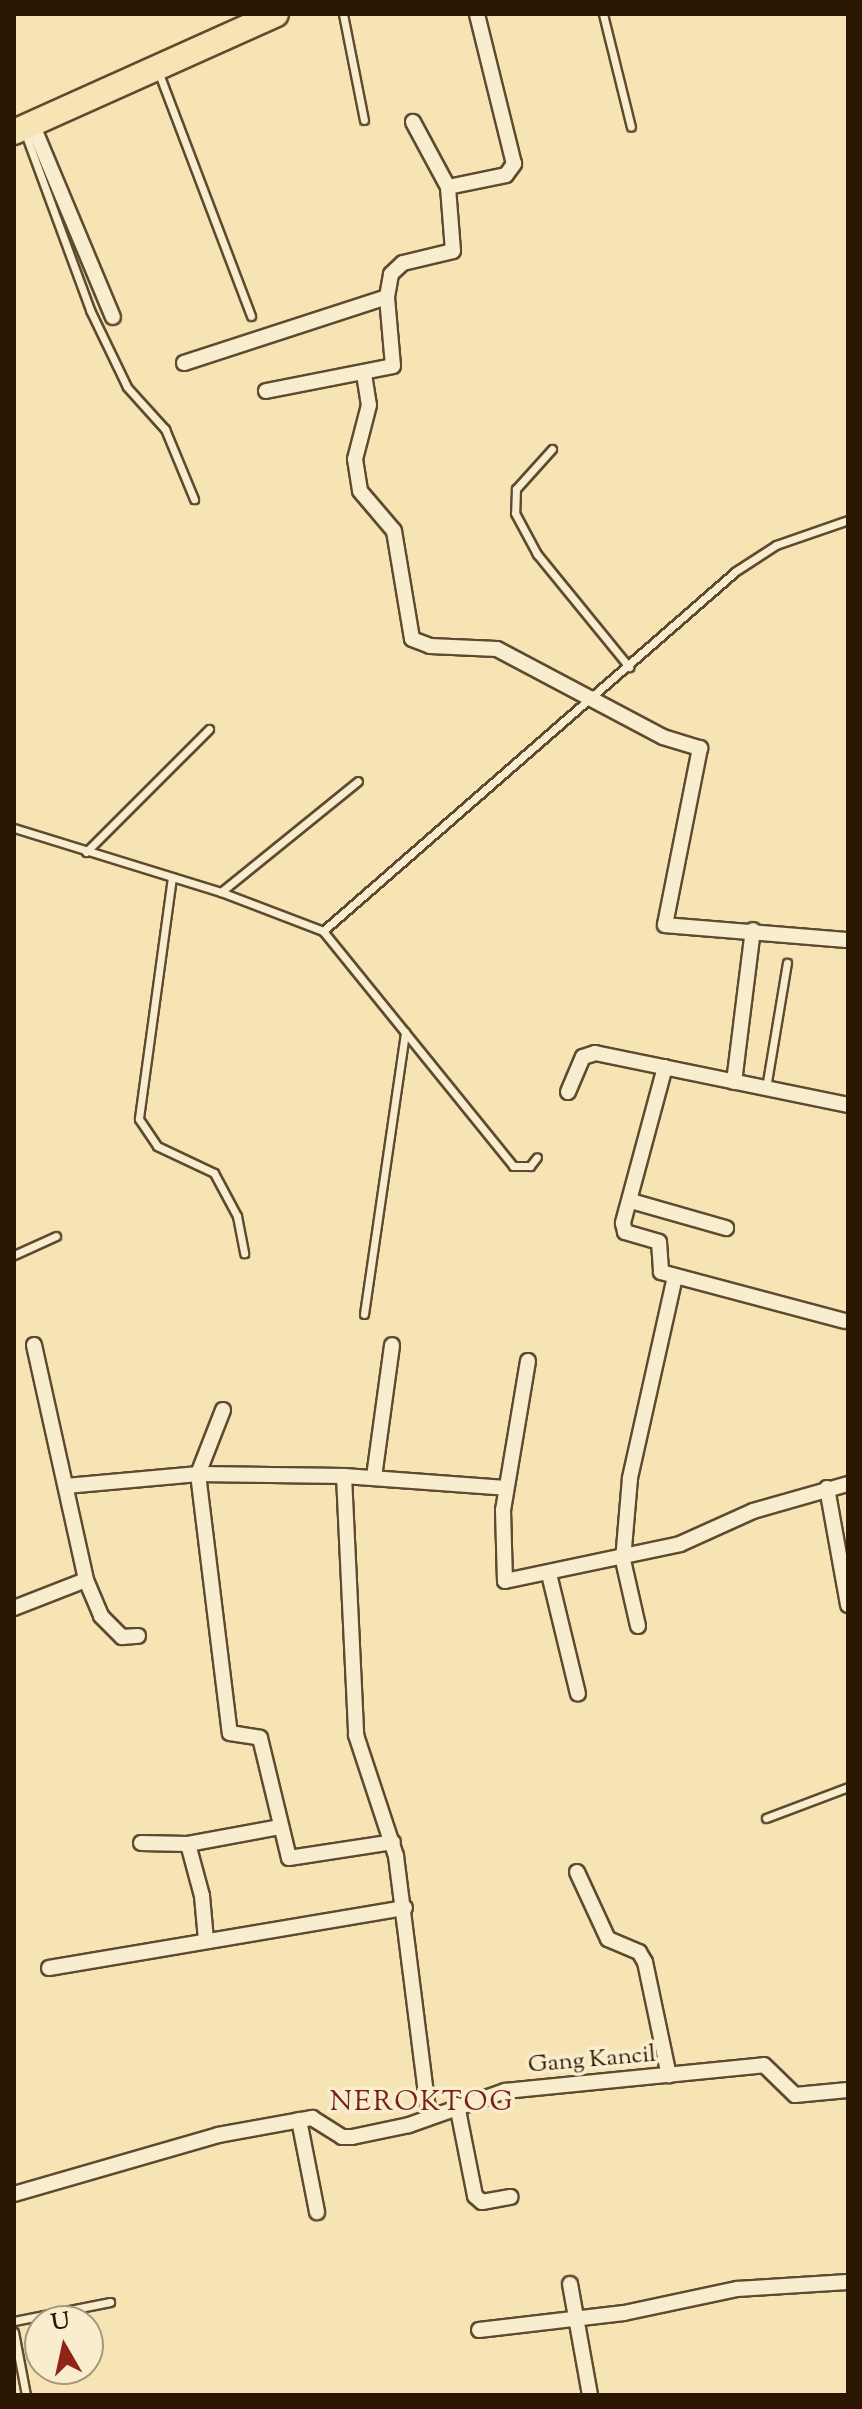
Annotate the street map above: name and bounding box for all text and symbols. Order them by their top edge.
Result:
street label: Gang Kancil [527,2041,657,2081]
district label: NEROKTOG [330,2086,514,2120]
north arrow [24,2305,104,2385]
text: U [49,2306,72,2340]

